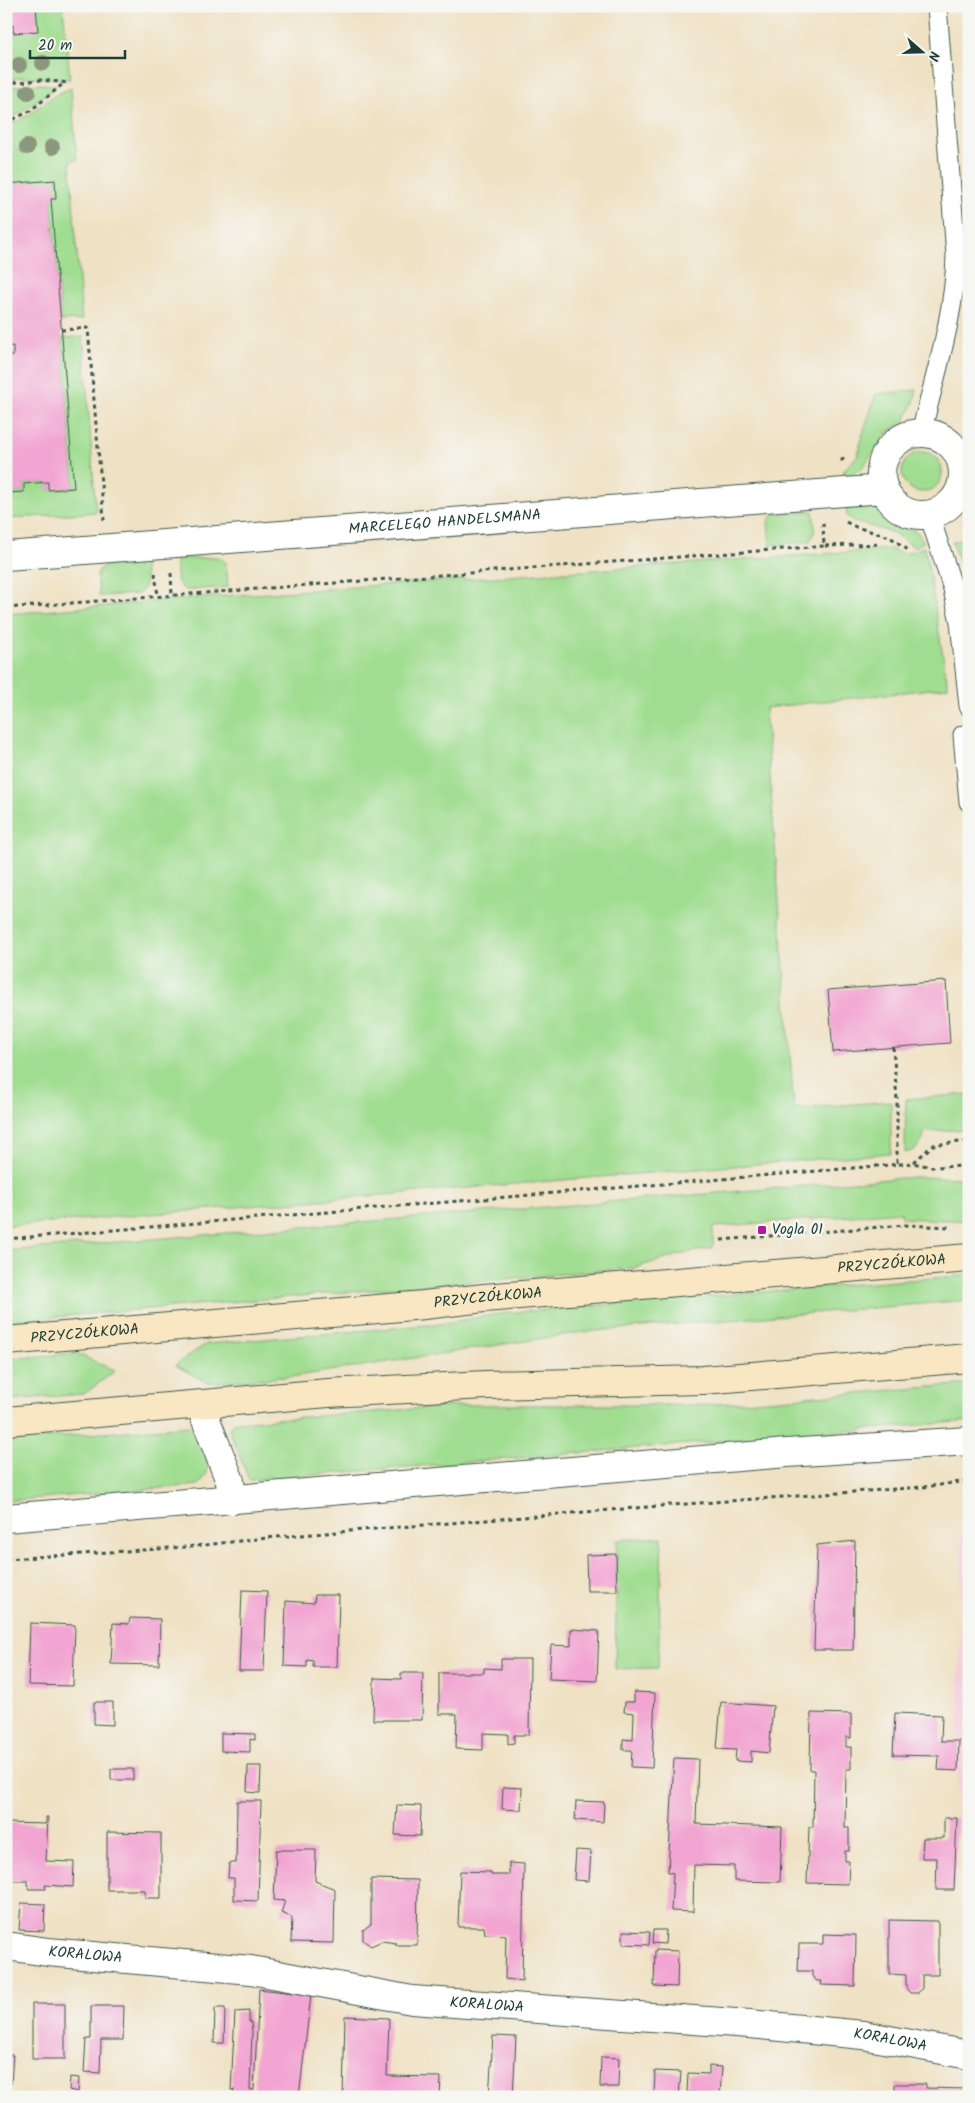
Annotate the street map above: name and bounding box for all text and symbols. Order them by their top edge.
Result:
scale bar [30,28,125,60]
north arrow [898,28,948,78]
text: 20 m [38,34,72,58]
text: N [921,48,945,64]
street label: MARCELEGO HANDELSMANA [348,503,542,542]
place label: Vogla 01 [772,1218,823,1242]
marker: Vogla 01 [756,1224,768,1236]
street label: PRZYCZÓŁKOWA [836,1248,947,1281]
street label: PRZYCZÓŁKOWA [432,1281,543,1316]
street label: PRZYCZÓŁKOWA [29,1318,140,1351]
street label: KORALOWA [47,1940,123,1971]
street label: KORALOWA [449,1991,525,2020]
street label: KORALOWA [852,2022,929,2059]

